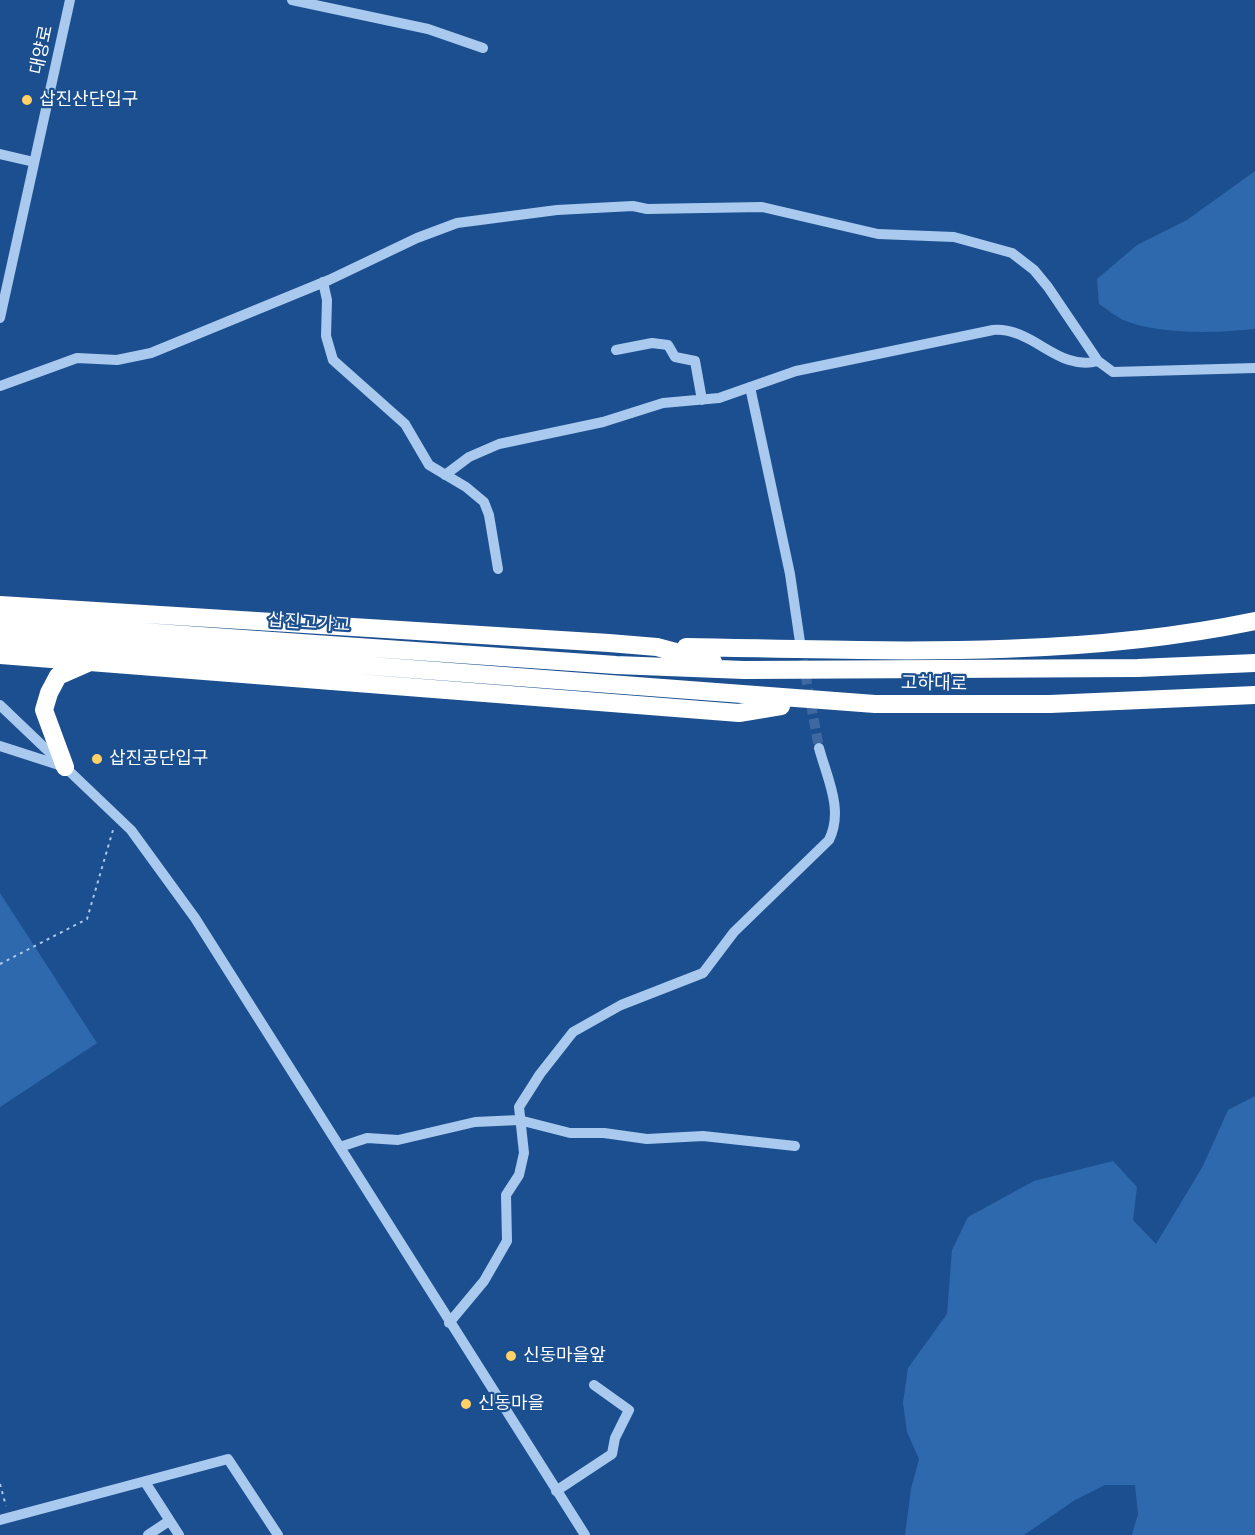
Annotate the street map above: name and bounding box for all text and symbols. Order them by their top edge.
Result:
street label: 대양로 [26,23,58,77]
place label: 삽진산단입구 [39,89,138,111]
marker: 삽진산단입구 [20,93,34,107]
street label: 삽진고가교 [267,609,351,637]
street label: 고하대로 [901,673,967,695]
place label: 삽진공단입구 [109,748,208,770]
marker: 삽진공단입구 [90,752,104,766]
place label: 신동마을앞 [523,1345,606,1367]
marker: 신동마을앞 [504,1349,518,1363]
place label: 신동마을 [478,1393,544,1415]
marker: 신동마을 [459,1397,473,1411]

